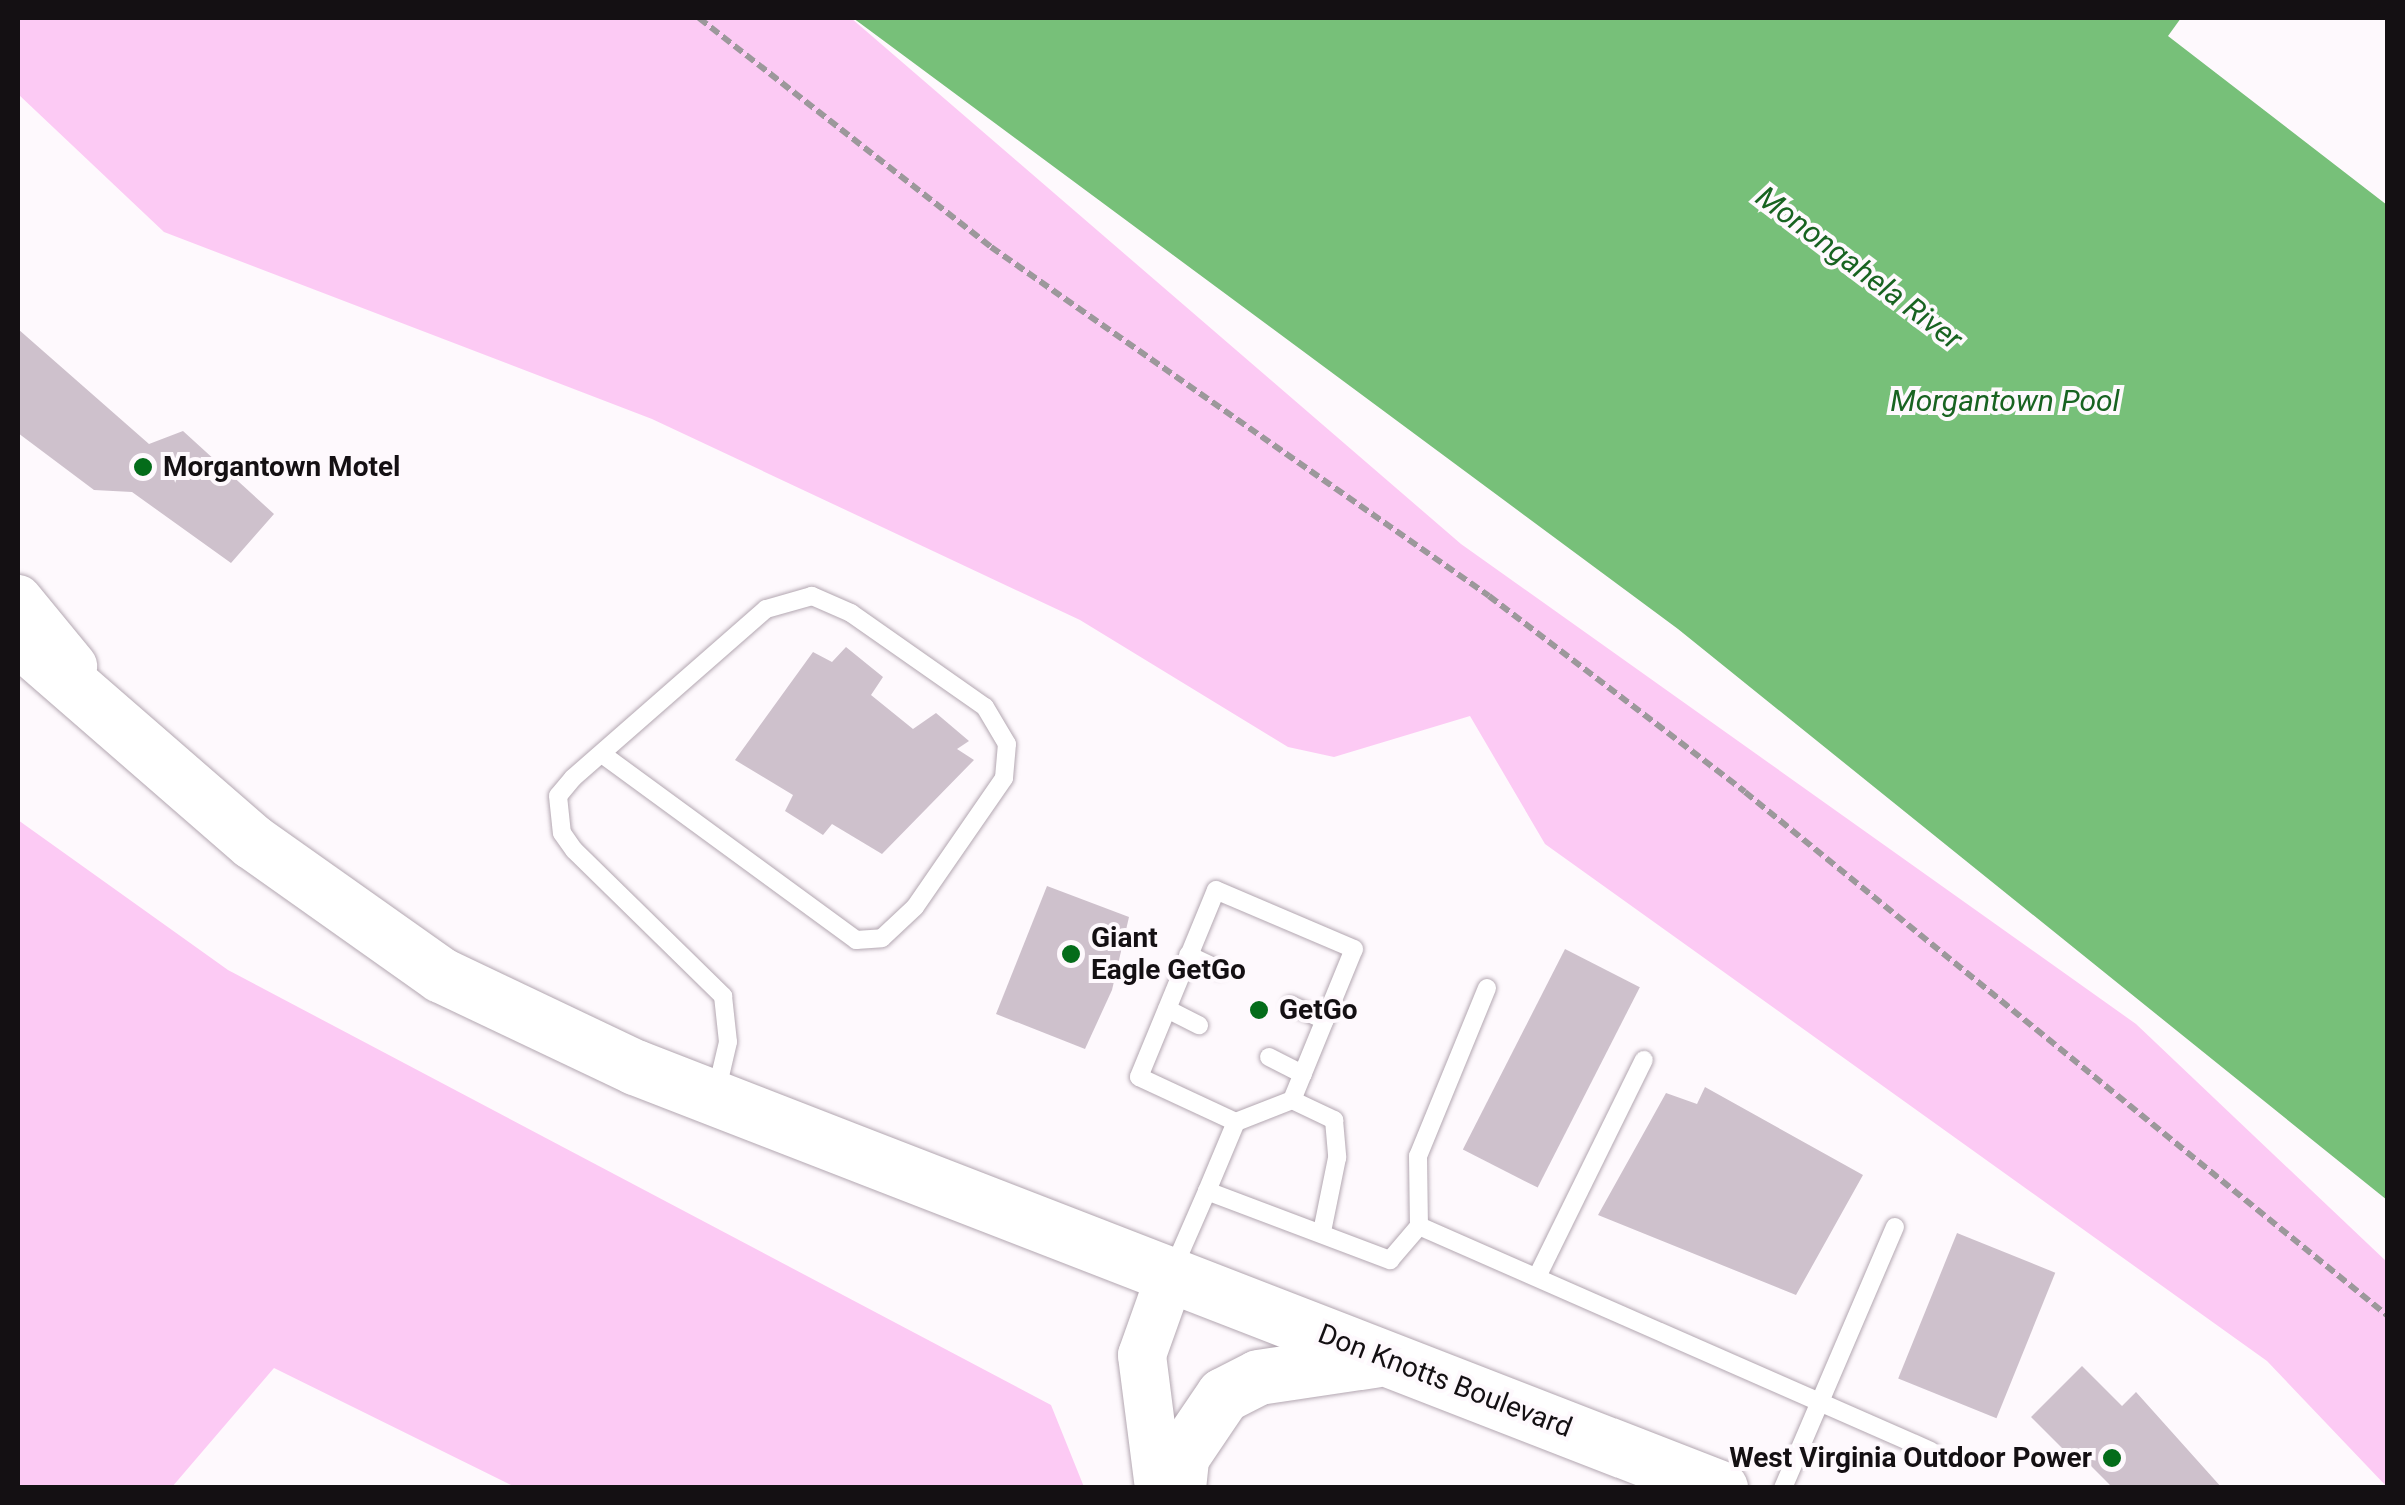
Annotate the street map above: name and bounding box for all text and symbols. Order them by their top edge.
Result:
water label: Monongahela River [1749,179,1969,357]
water label: Morgantown Pool [1890,383,2120,419]
place label: Morgantown Motel [163,450,400,484]
marker: Morgantown Motel [132,456,154,478]
place label: Giant Eagle GetGo [1091,921,1246,987]
marker: Giant Eagle GetGo [1060,943,1082,965]
place label: GetGo [1279,993,1358,1027]
marker: GetGo [1248,999,1270,1021]
street label: Don Knotts Boulevard [1313,1317,1577,1445]
place label: West Virginia Outdoor Power [1729,1441,2092,1475]
marker: West Virginia Outdoor Power [2101,1447,2123,1469]

